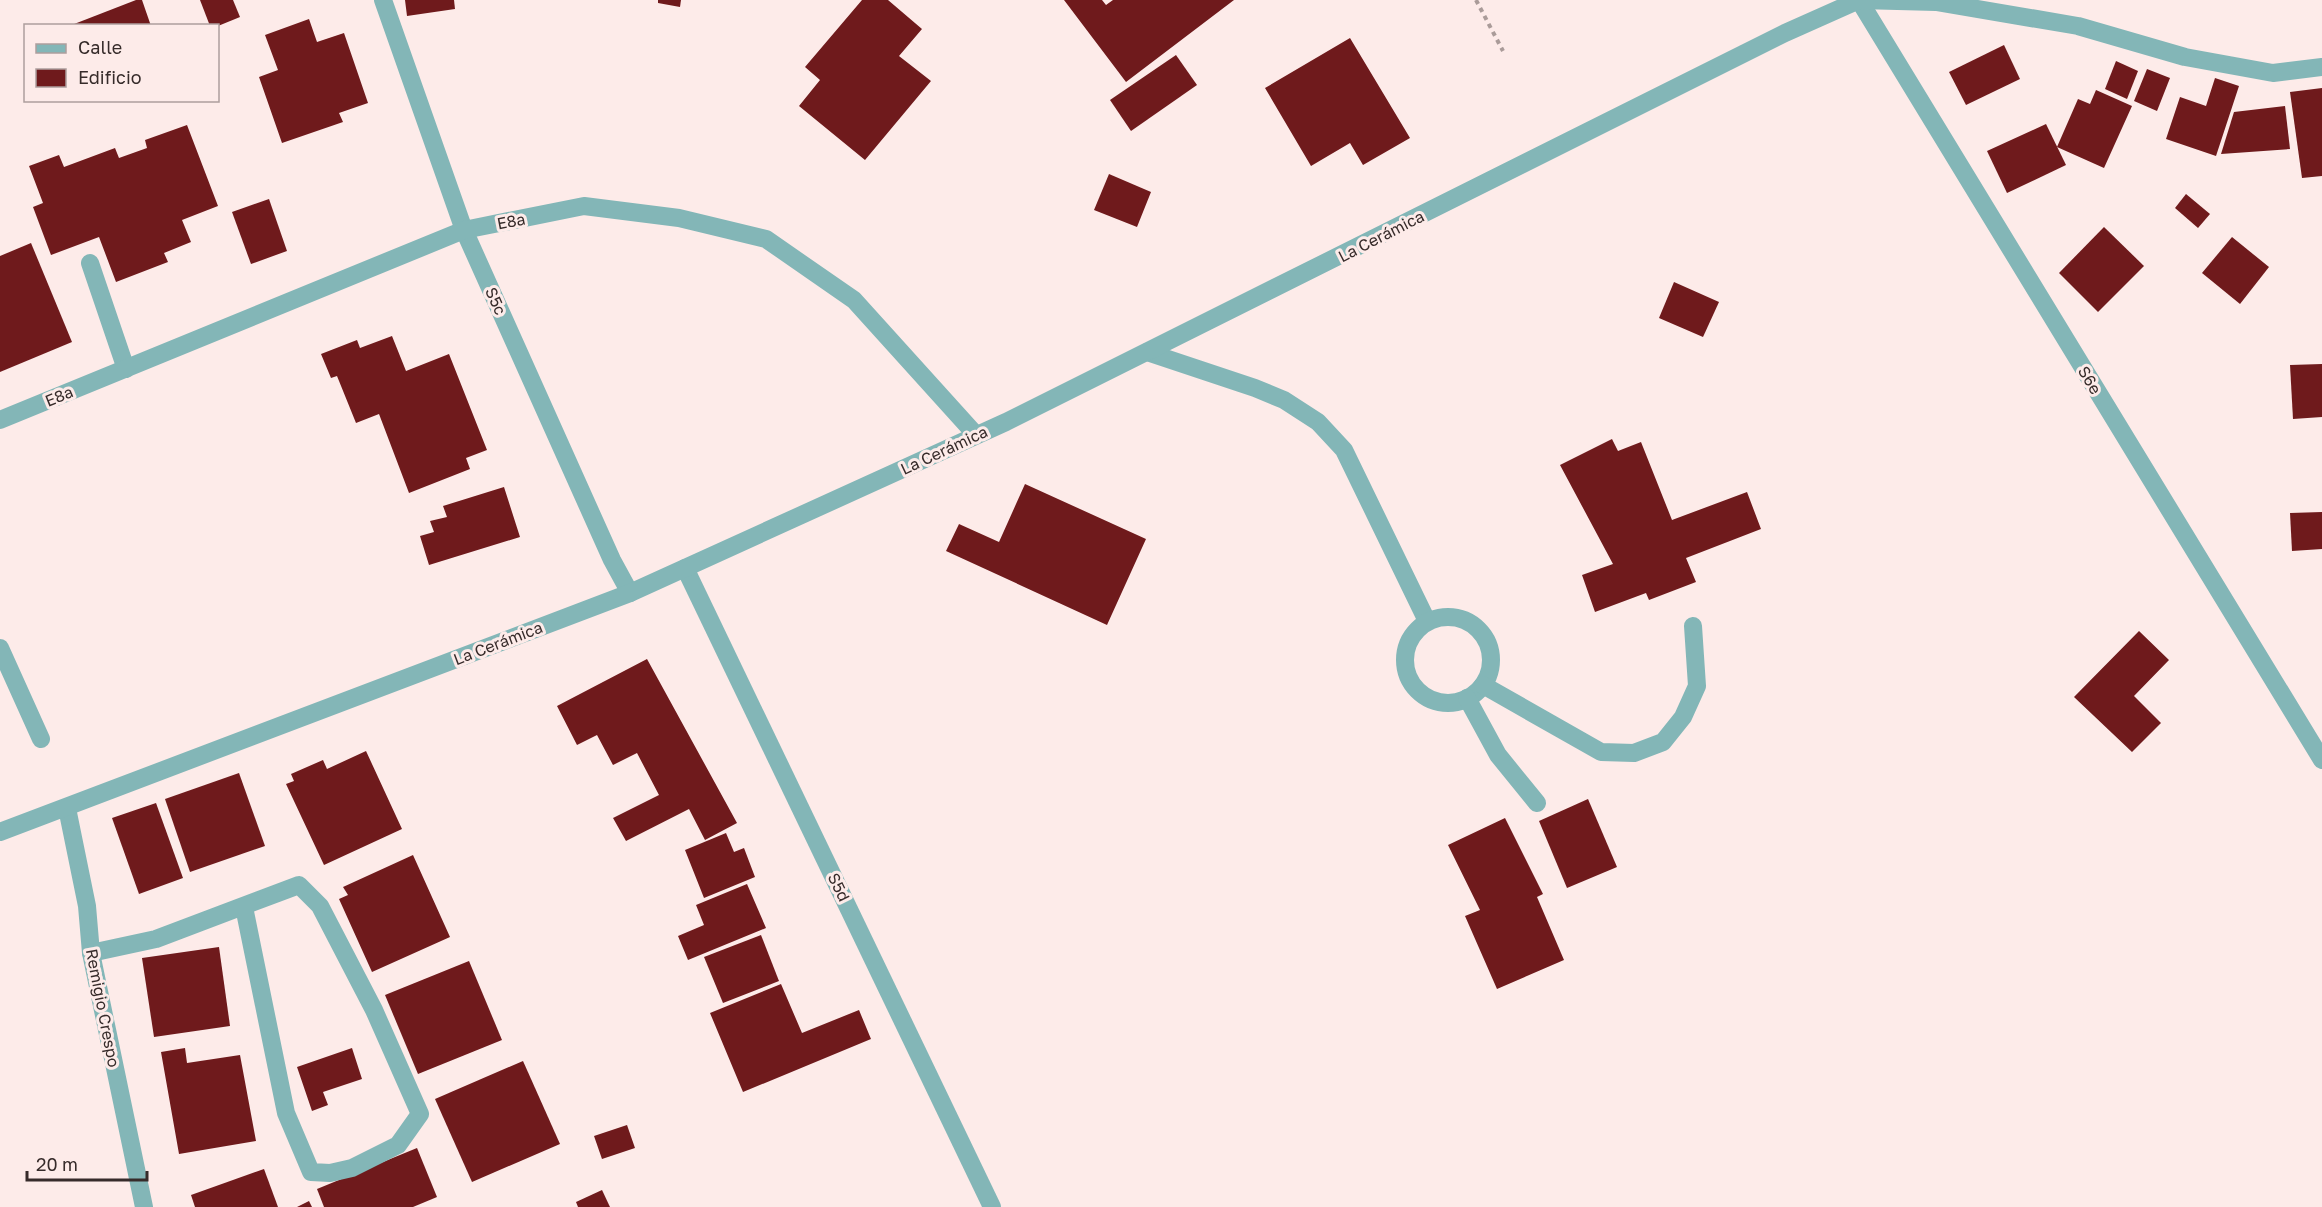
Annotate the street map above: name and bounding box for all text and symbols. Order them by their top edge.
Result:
legend [24,24,219,102]
text: Calle [78,36,122,58]
text: Edificio [78,66,142,88]
street label: La Cerámica [1335,206,1427,266]
street label: E8a [495,208,527,234]
street label: S5c [481,284,511,318]
street label: S6e [2074,362,2106,398]
street label: E8a [42,381,76,411]
street label: La Cerámica [897,421,991,479]
street label: La Cerámica [451,617,545,669]
street label: S5d [824,869,854,905]
street label: Remigio Crespo [82,947,124,1069]
scale bar [27,1144,147,1182]
text: 20 m [36,1153,78,1175]

